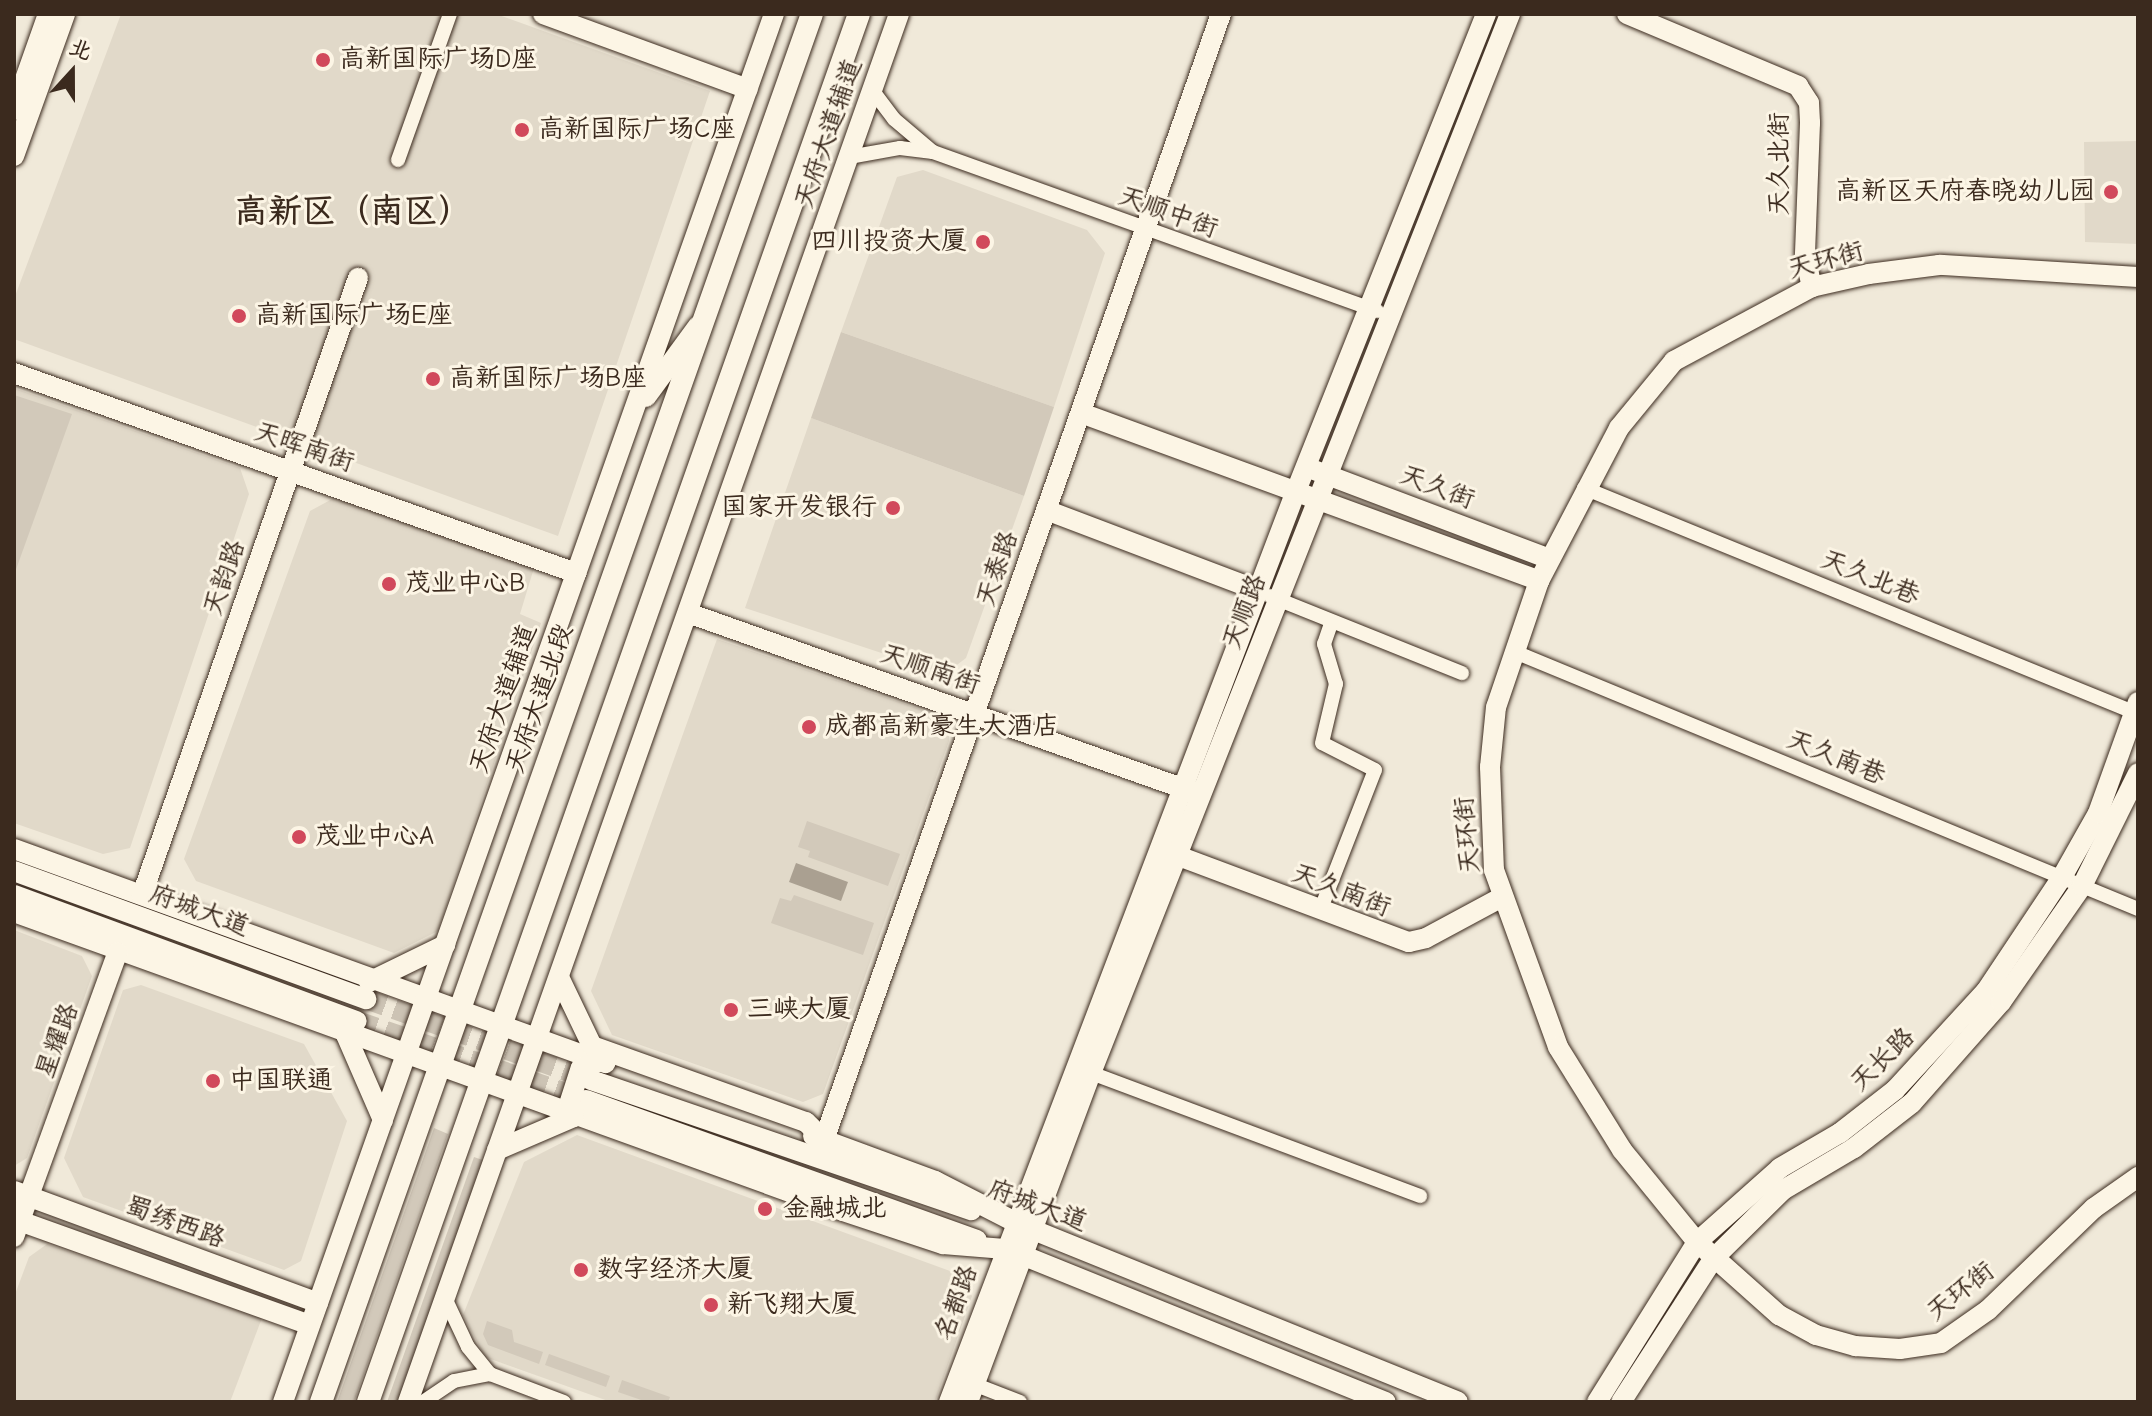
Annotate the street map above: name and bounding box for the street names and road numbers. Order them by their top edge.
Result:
street label: 天府大道辅道 [789,55,869,213]
street label: 天久北街 [1764,112,1796,216]
street label: 天顺中街 [1114,181,1222,245]
street label: 天环街 [1784,236,1868,286]
street label: 天晖南街 [250,416,358,480]
street label: 天久街 [1395,459,1479,517]
street label: 天泰路 [971,527,1025,611]
street label: 天韵路 [198,536,252,620]
street label: 天久北巷 [1816,544,1924,612]
street label: 天顺路 [1216,570,1274,654]
street label: 天府大道辅道 [464,620,544,778]
street label: 天府大道北段 [500,620,580,778]
street label: 天顺南街 [876,638,984,702]
street label: 天久南巷 [1782,724,1890,792]
street label: 天环街 [1449,795,1487,875]
street label: 天久南街 [1287,858,1395,924]
street label: 府城大道 [145,879,253,943]
street label: 星耀路 [30,999,86,1083]
street label: 天长路 [1844,1022,1922,1098]
street label: 府城大道 [983,1174,1091,1238]
street label: 蜀绣西路 [121,1191,229,1255]
street label: 天环街 [1921,1256,2001,1328]
street label: 名都路 [929,1261,985,1345]

